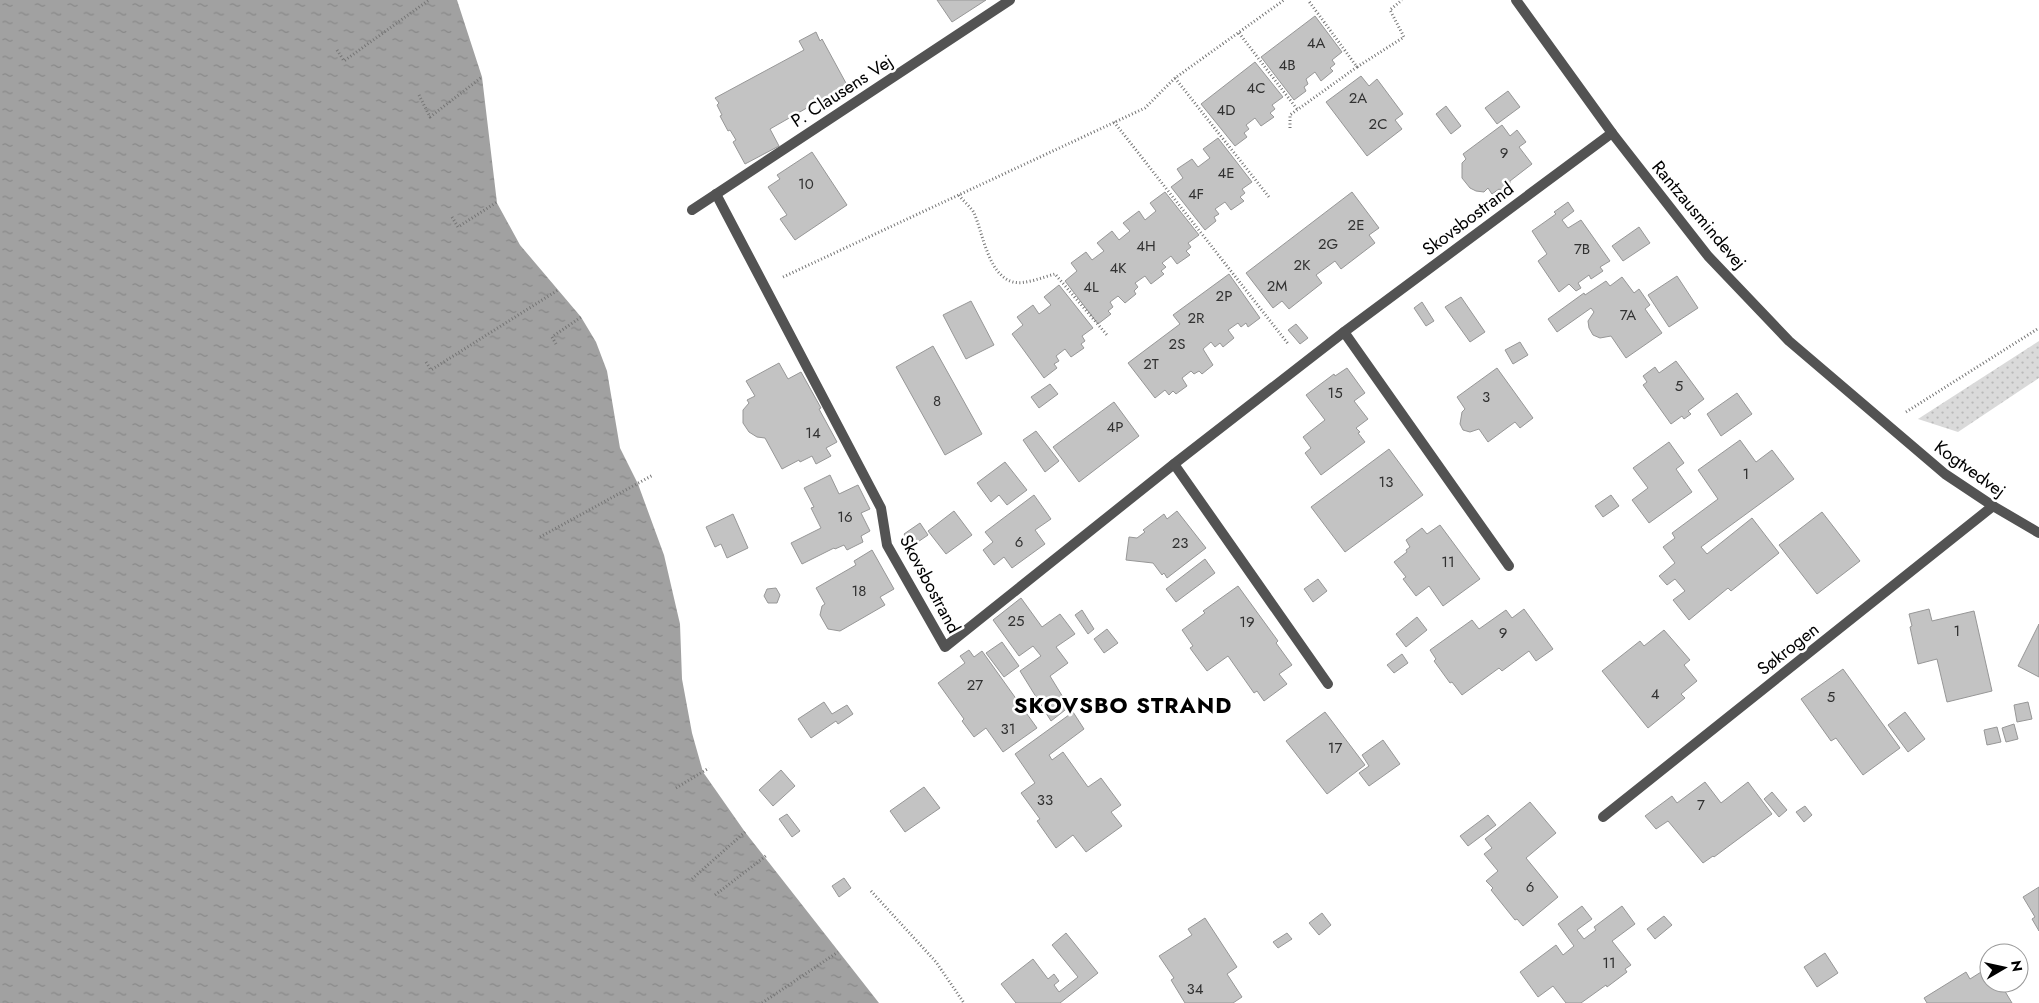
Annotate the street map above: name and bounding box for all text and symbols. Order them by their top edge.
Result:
house number: 4A [1307,32,1325,54]
street label: P. Clausens Vej [786,48,898,134]
house number: 4B [1278,54,1296,76]
house number: 4C [1246,77,1266,99]
house number: 2A [1349,87,1367,109]
house number: 4D [1217,99,1235,121]
house number: 2C [1369,113,1387,135]
house number: 9 [1500,142,1508,164]
street label: Rantzausmindevej [1646,155,1752,275]
house number: 4E [1218,162,1235,184]
house number: 10 [798,173,814,195]
street label: Skovsbostrand [1417,176,1519,262]
house number: 4F [1188,183,1204,205]
house number: 2E [1348,214,1364,236]
house number: 2G [1318,233,1338,255]
house number: 4H [1136,235,1156,257]
house number: 7B [1574,238,1590,260]
house number: 2K [1293,254,1311,276]
house number: 4K [1109,257,1127,279]
house number: 2M [1267,275,1287,297]
house number: 4L [1083,276,1099,298]
house number: 2P [1216,285,1232,307]
house number: 7A [1620,304,1636,326]
house number: 2R [1188,307,1205,329]
house number: 2S [1169,333,1185,355]
house number: 2T [1143,353,1159,375]
house number: 5 [1675,375,1683,397]
house number: 15 [1327,382,1343,404]
house number: 3 [1482,386,1490,408]
house number: 8 [933,390,941,412]
house number: 4P [1107,416,1123,438]
house number: 14 [805,422,821,444]
street label: Kogtvedvej [1929,434,2011,504]
house number: 1 [1743,463,1749,485]
house number: 13 [1379,471,1393,493]
house number: 16 [837,506,853,528]
street label: Skovsbostrand [893,530,967,638]
house number: 6 [1015,531,1023,553]
house number: 23 [1172,532,1188,554]
house number: 11 [1441,551,1455,573]
house number: 18 [852,580,866,602]
house number: 25 [1008,610,1025,632]
house number: 19 [1239,611,1255,633]
street label: Søkrogen [1751,616,1825,682]
house number: 1 [1954,620,1960,642]
house number: 9 [1499,622,1507,644]
house number: 27 [967,674,983,696]
house number: 4 [1651,683,1660,705]
house number: 5 [1827,686,1835,708]
district label: SKOVSBO STRAND [1014,689,1232,721]
house number: 31 [1001,718,1015,740]
house number: 17 [1328,737,1342,759]
house number: 33 [1037,789,1053,811]
house number: 7 [1697,794,1705,816]
house number: 6 [1526,876,1534,898]
north arrow [1979,943,2029,993]
house number: 11 [1602,952,1616,974]
text: N [2006,959,2028,973]
house number: 34 [1187,978,1204,1000]

